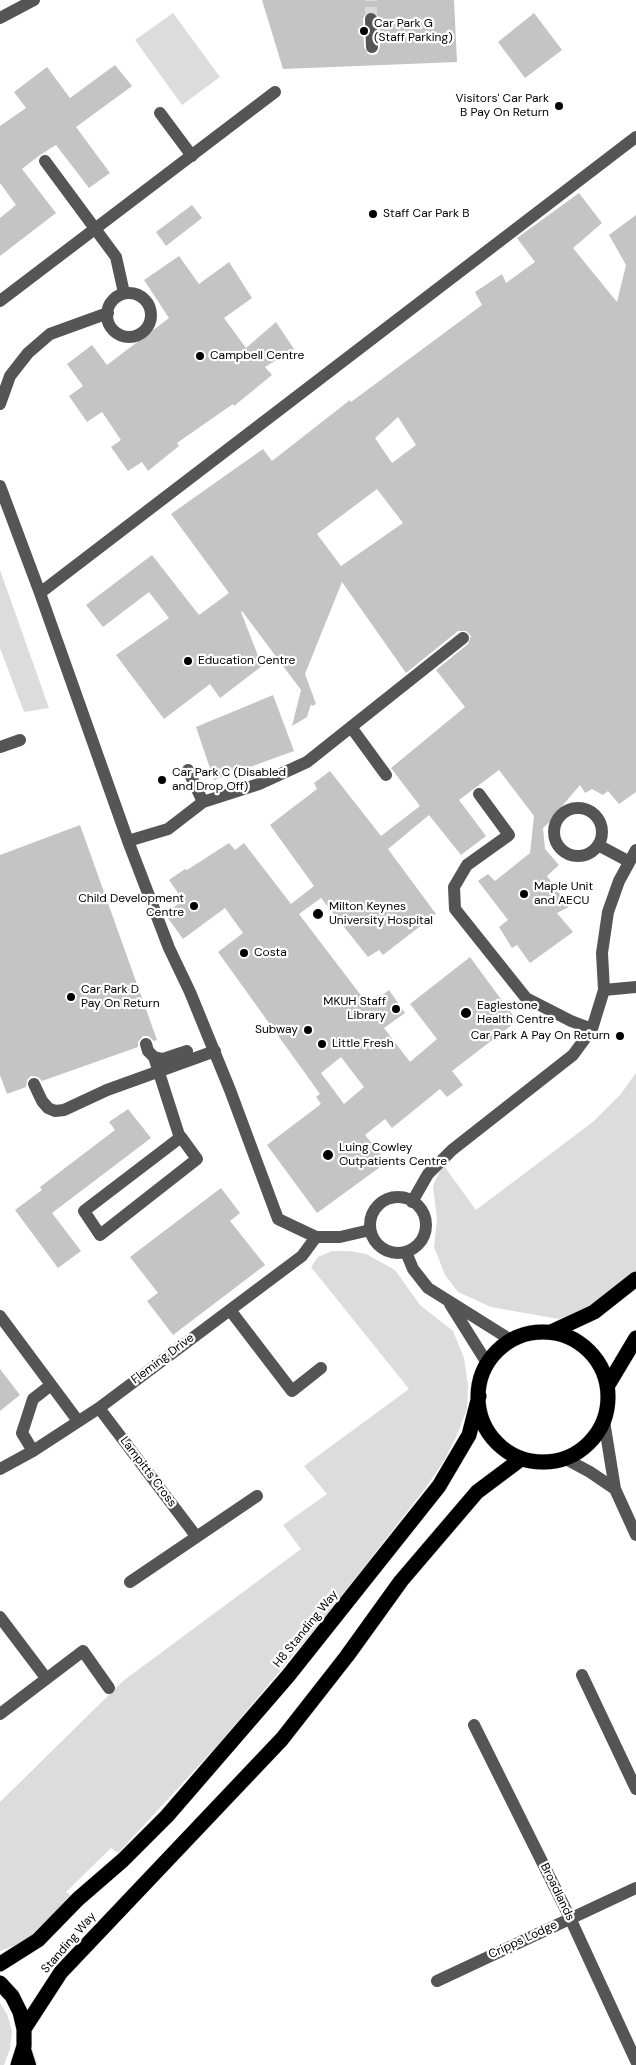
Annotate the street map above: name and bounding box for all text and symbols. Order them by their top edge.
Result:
place label: Car Park G (Staff Parking) [374,17,453,45]
marker: Car Park G (Staff Parking) [358,25,370,37]
place label: Visitors' Car Park B Pay On Return [456,92,549,120]
marker: Visitors' Car Park B Pay On Return [553,100,565,112]
place label: Staff Car Park B [383,207,469,221]
marker: Staff Car Park B [367,208,379,220]
place label: Campbell Centre [210,349,304,363]
marker: Campbell Centre [194,350,206,362]
place label: Education Centre [198,654,295,668]
marker: Education Centre [182,655,194,667]
place label: Car Park C (Disabled and Drop Off) [172,766,286,794]
marker: Car Park C (Disabled and Drop Off) [156,774,168,786]
place label: Maple Unit and AECU [534,880,593,908]
marker: Maple Unit and AECU [518,888,530,900]
place label: Child Development Centre [78,892,184,920]
marker: Child Development Centre [188,900,200,912]
place label: Milton Keynes University Hospital [329,900,433,928]
marker: Milton Keynes University Hospital [311,907,325,921]
place label: Costa [254,946,287,960]
marker: Costa [238,947,250,959]
place label: Car Park D Pay On Return [81,983,160,1011]
marker: Car Park D Pay On Return [65,991,77,1003]
place label: MKUH Staff Library [323,995,386,1023]
place label: Eaglestone Health Centre [477,999,554,1027]
marker: MKUH Staff Library [390,1003,402,1015]
marker: Eaglestone Health Centre [459,1006,473,1020]
place label: Subway [255,1023,298,1037]
marker: Subway [302,1024,314,1036]
place label: Car Park A Pay On Return [471,1029,610,1043]
marker: Car Park A Pay On Return [614,1030,626,1042]
place label: Little Fresh [332,1037,394,1051]
marker: Little Fresh [316,1038,328,1050]
place label: Luing Cowley Outpatients Centre [339,1141,447,1169]
marker: Luing Cowley Outpatients Centre [321,1148,335,1162]
street label: Fleming Drive [129,1331,197,1387]
street label: Lampitts Cross [117,1434,179,1510]
street label: H8 Standing Way [271,1588,341,1670]
street label: Broadlands [537,1861,577,1923]
street label: Standing Way [39,1909,99,1977]
street label: Cripps Lodge [486,1918,560,1962]

